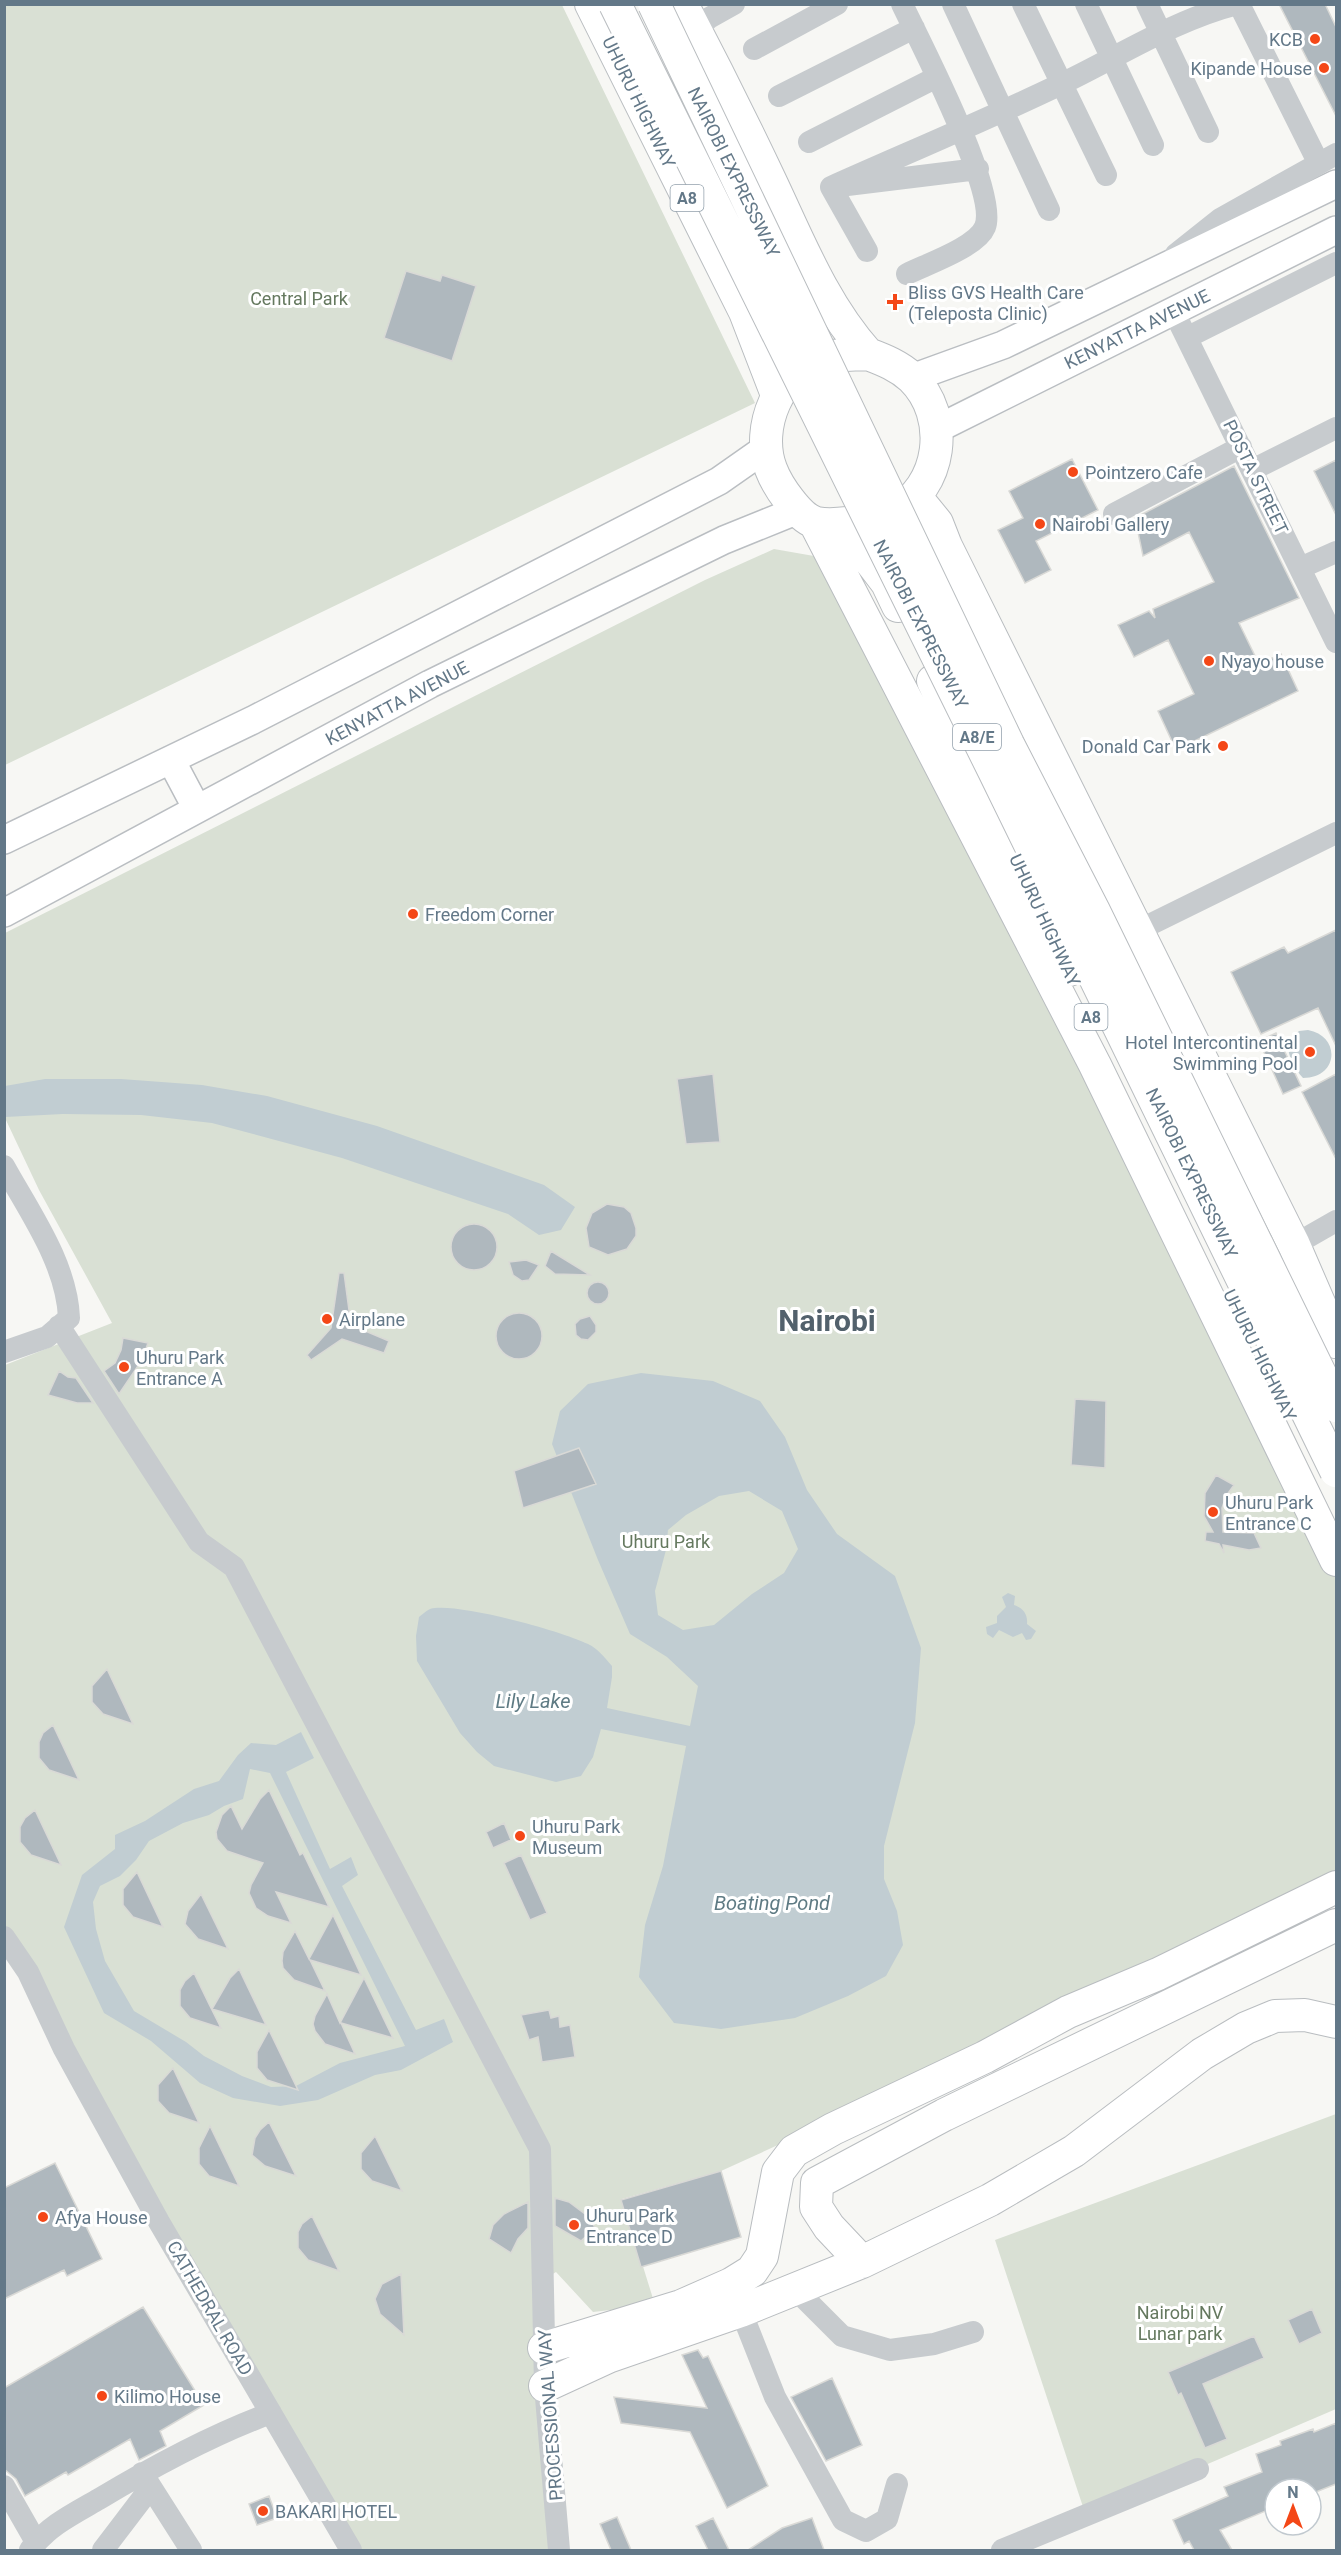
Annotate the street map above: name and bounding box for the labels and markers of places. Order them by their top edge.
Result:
place label: KCB [1269,29,1303,50]
marker: KCB [1308,32,1322,46]
place label: Kipande House [1190,58,1312,79]
marker: Kipande House [1317,61,1331,75]
place label: Bliss GVS Health Care (Teleposta Clinic) [908,282,1084,325]
marker: Bliss GVS Health Care (Teleposta Clinic) [886,293,904,311]
place label: Pointzero Cafe [1085,462,1203,483]
marker: Pointzero Cafe [1066,465,1080,479]
place label: Nairobi Gallery [1052,514,1170,535]
marker: Nairobi Gallery [1033,517,1047,531]
place label: Nyayo house [1221,651,1324,672]
marker: Nyayo house [1202,654,1216,668]
place label: Donald Car Park [1082,736,1212,757]
marker: Donald Car Park [1216,739,1230,753]
place label: Freedom Corner [425,904,554,925]
marker: Freedom Corner [406,907,420,921]
place label: Hotel Intercontinental Swimming Pool [1125,1032,1298,1074]
marker: Hotel Intercontinental Swimming Pool [1303,1045,1317,1059]
place label: Airplane [339,1309,405,1330]
marker: Airplane [320,1312,334,1326]
place label: Uhuru Park Entrance A [136,1347,225,1389]
marker: Uhuru Park Entrance A [117,1360,131,1374]
place label: Uhuru Park Entrance C [1225,1492,1314,1534]
marker: Uhuru Park Entrance C [1206,1505,1220,1519]
place label: Uhuru Park Museum [532,1816,621,1858]
marker: Uhuru Park Museum [513,1829,527,1843]
place label: Uhuru Park Entrance D [586,2205,675,2247]
place label: Afya House [55,2207,148,2228]
marker: Afya House [36,2210,50,2224]
marker: Uhuru Park Entrance D [567,2218,581,2232]
place label: Kilimo House [114,2386,221,2407]
marker: Kilimo House [95,2389,109,2403]
place label: BAKARI HOTEL [275,2501,397,2522]
marker: BAKARI HOTEL [256,2504,270,2518]

